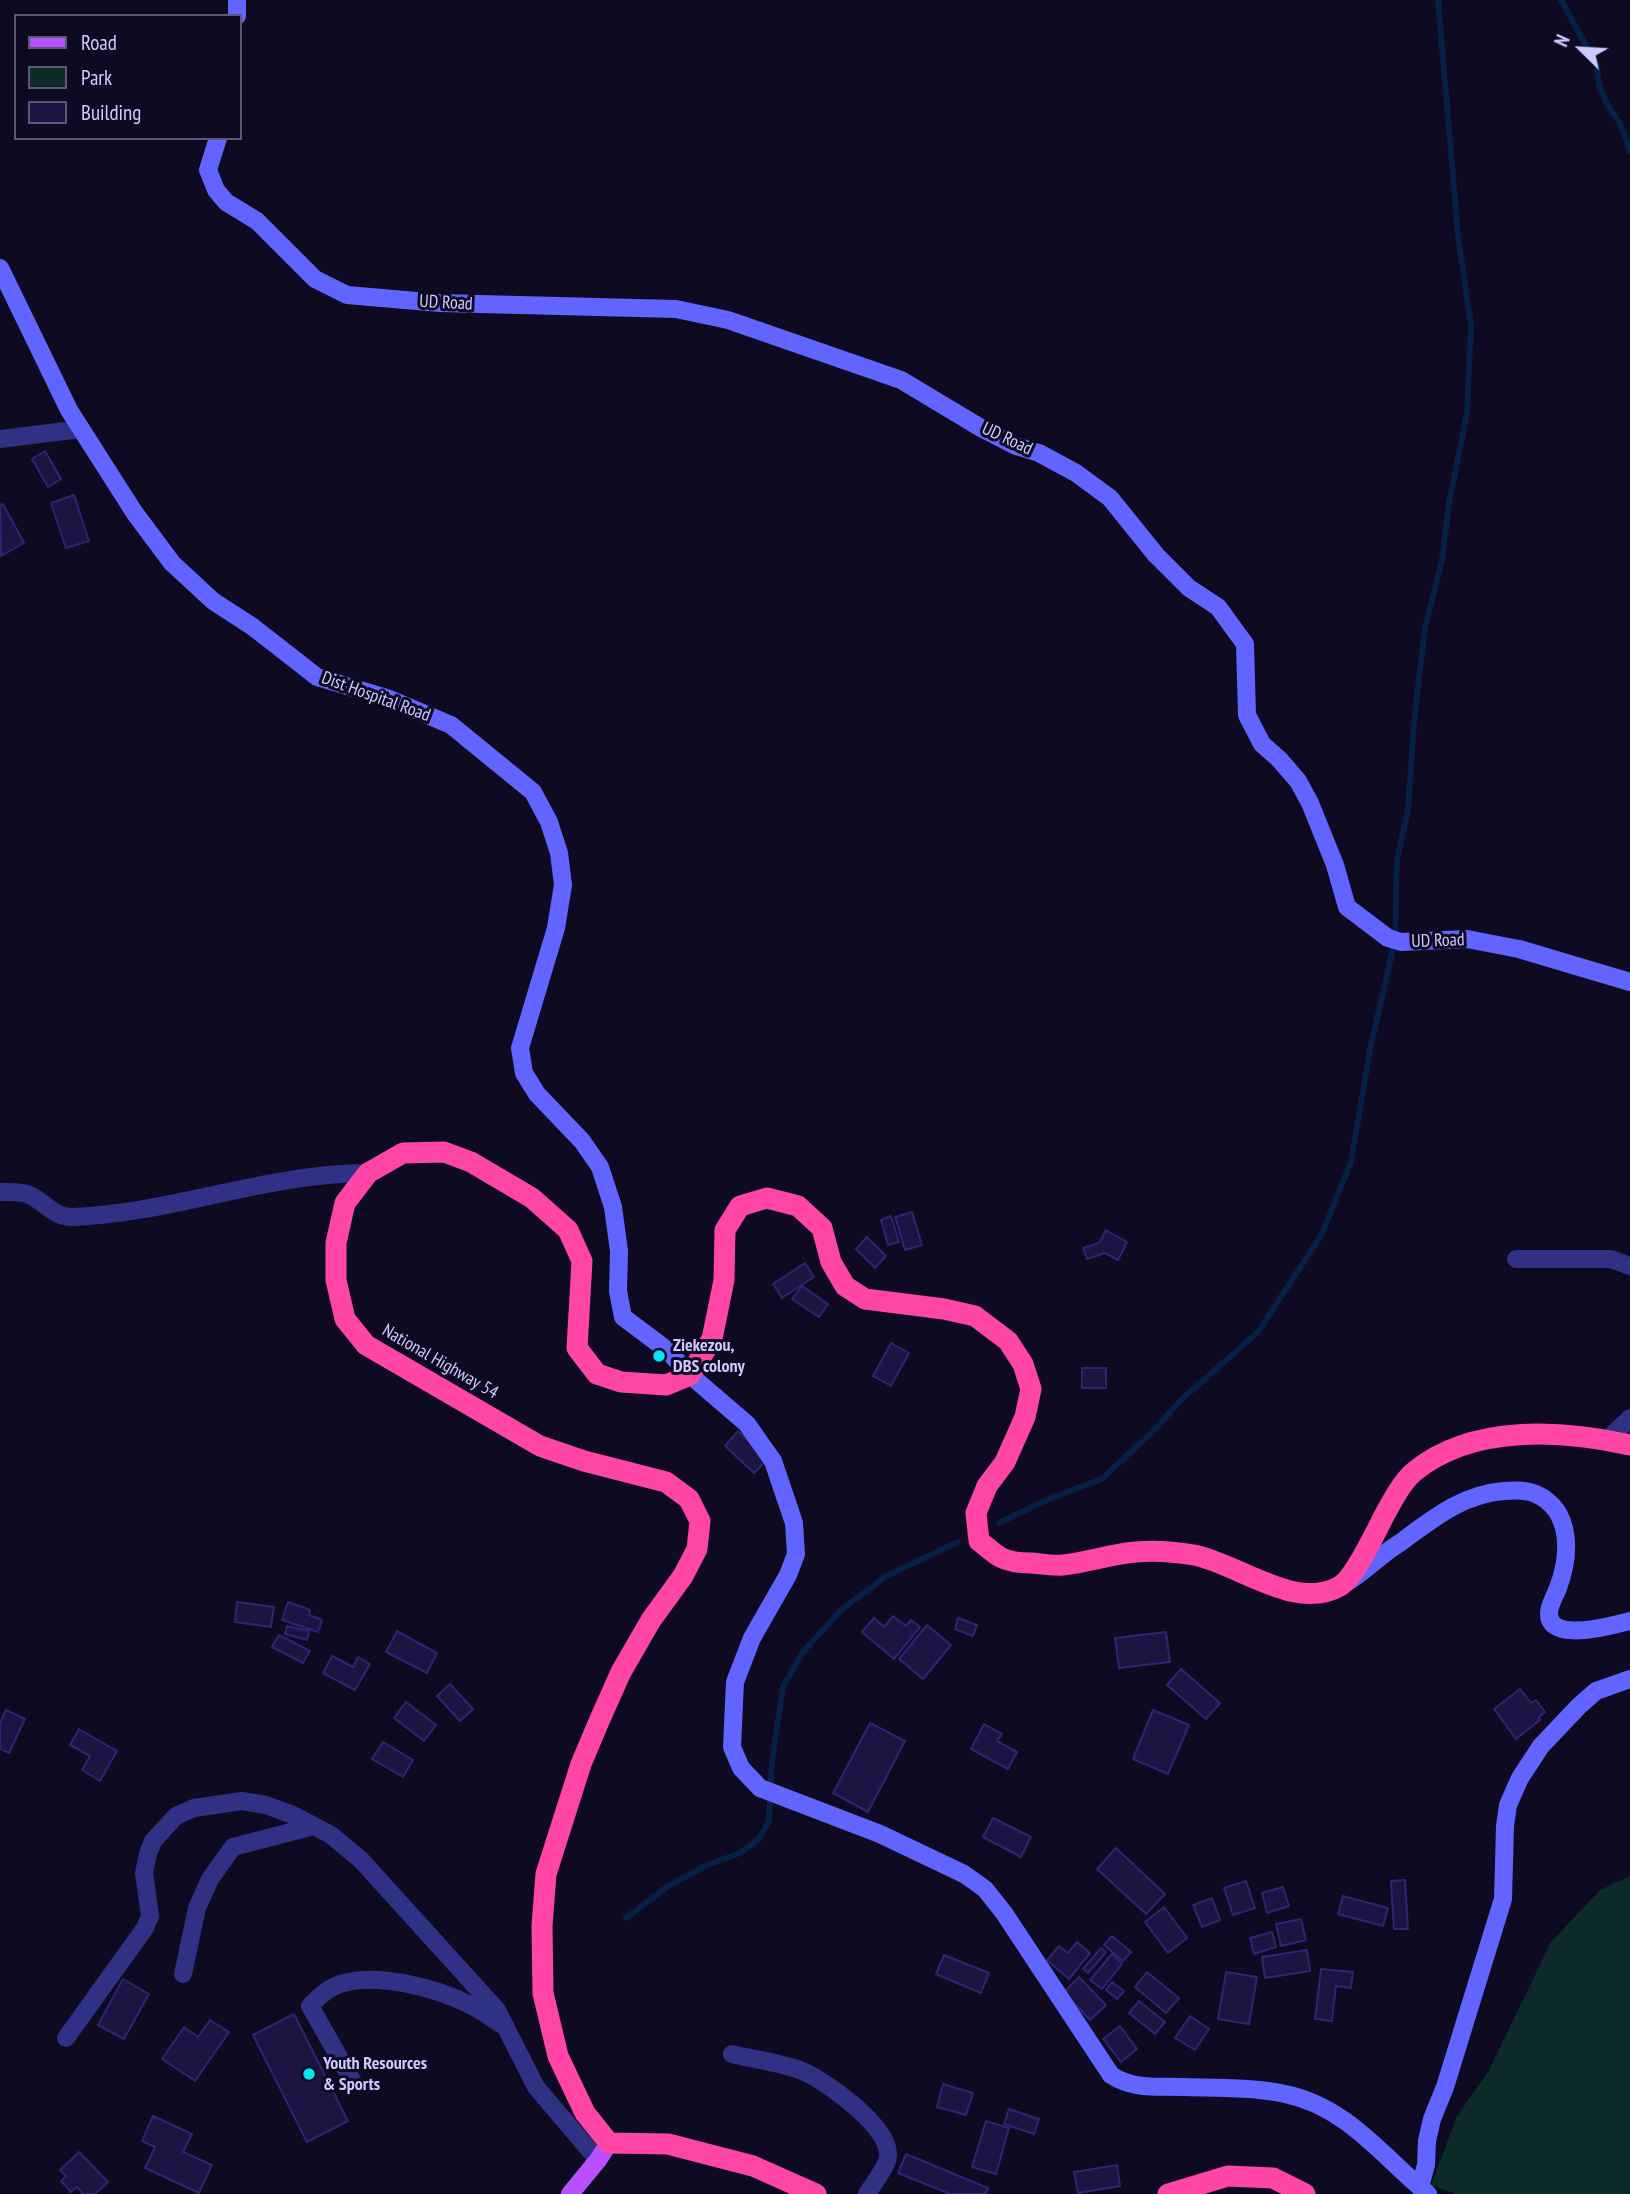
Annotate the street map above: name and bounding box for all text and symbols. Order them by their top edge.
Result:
legend [14,14,242,140]
north arrow [1546,14,1616,84]
text: Road [81,29,117,56]
text: N [1549,31,1575,50]
text: Park [81,64,112,91]
text: Building [81,99,141,126]
street label: UD Road [419,291,473,315]
street label: UD Road [978,418,1036,460]
street label: Dist Hospital Road [319,667,433,727]
street label: UD Road [1411,929,1465,953]
street label: National Highway 54 [378,1320,502,1404]
place label: Ziekezou, DBS colony [673,1335,745,1378]
marker: Ziekezou, DBS colony [651,1348,667,1364]
place label: Youth Resources & Sports [323,2053,427,2096]
marker: Youth Resources & Sports [301,2066,317,2082]

